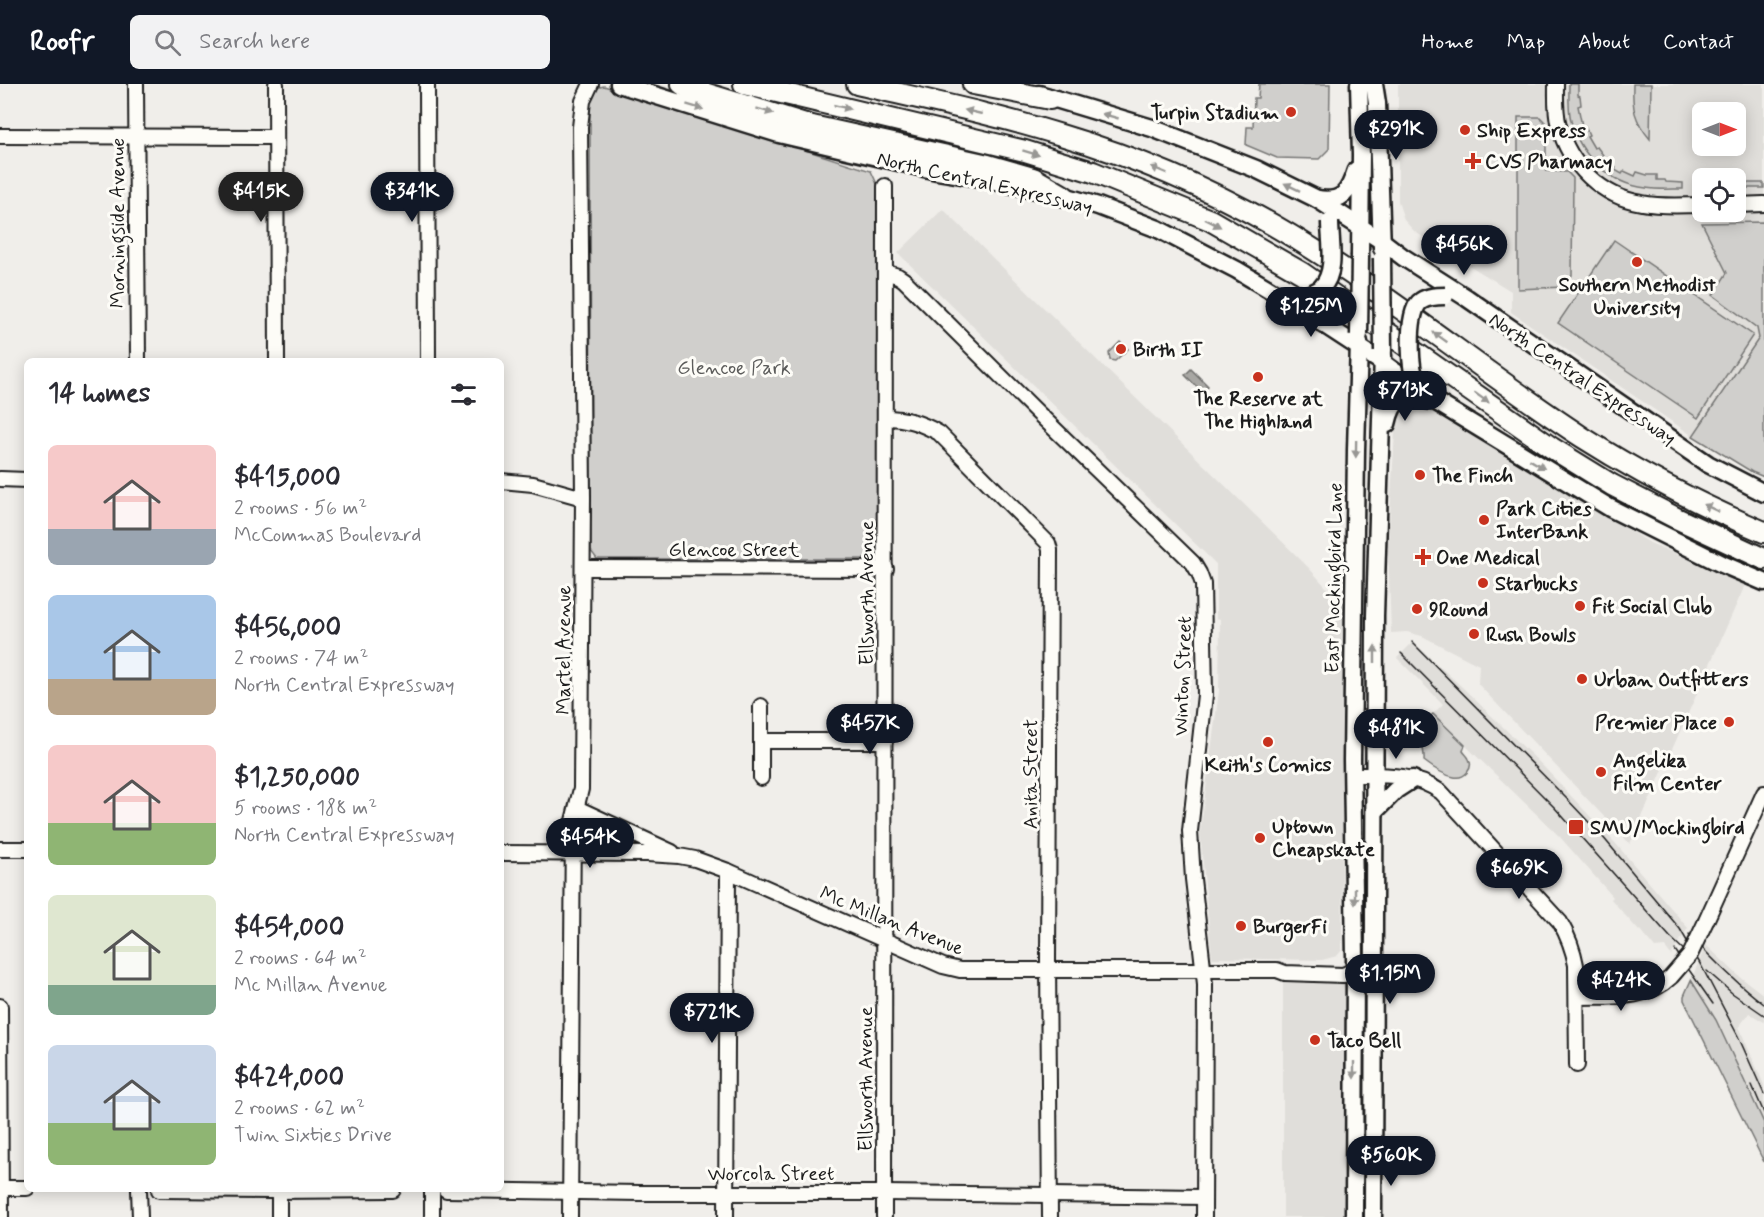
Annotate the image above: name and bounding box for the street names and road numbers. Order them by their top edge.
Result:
street label: Morningside Avenue [105,138,134,308]
street label: North Central Expressway [874,146,1095,221]
street label: North Central Expressway [1483,306,1681,452]
street label: East Mockingbird Lane [1319,483,1352,674]
street label: Ellsworth Avenue [854,520,881,665]
street label: Glencoe Street [669,537,800,564]
street label: Martel Avenue [551,585,578,715]
street label: Winton Street [1168,616,1199,736]
street label: Anita Street [1018,719,1045,829]
street label: Mc Millan Avenue [815,880,967,963]
street label: Ellsworth Avenue [853,1006,880,1151]
street label: Worcola Street [707,1161,835,1188]

